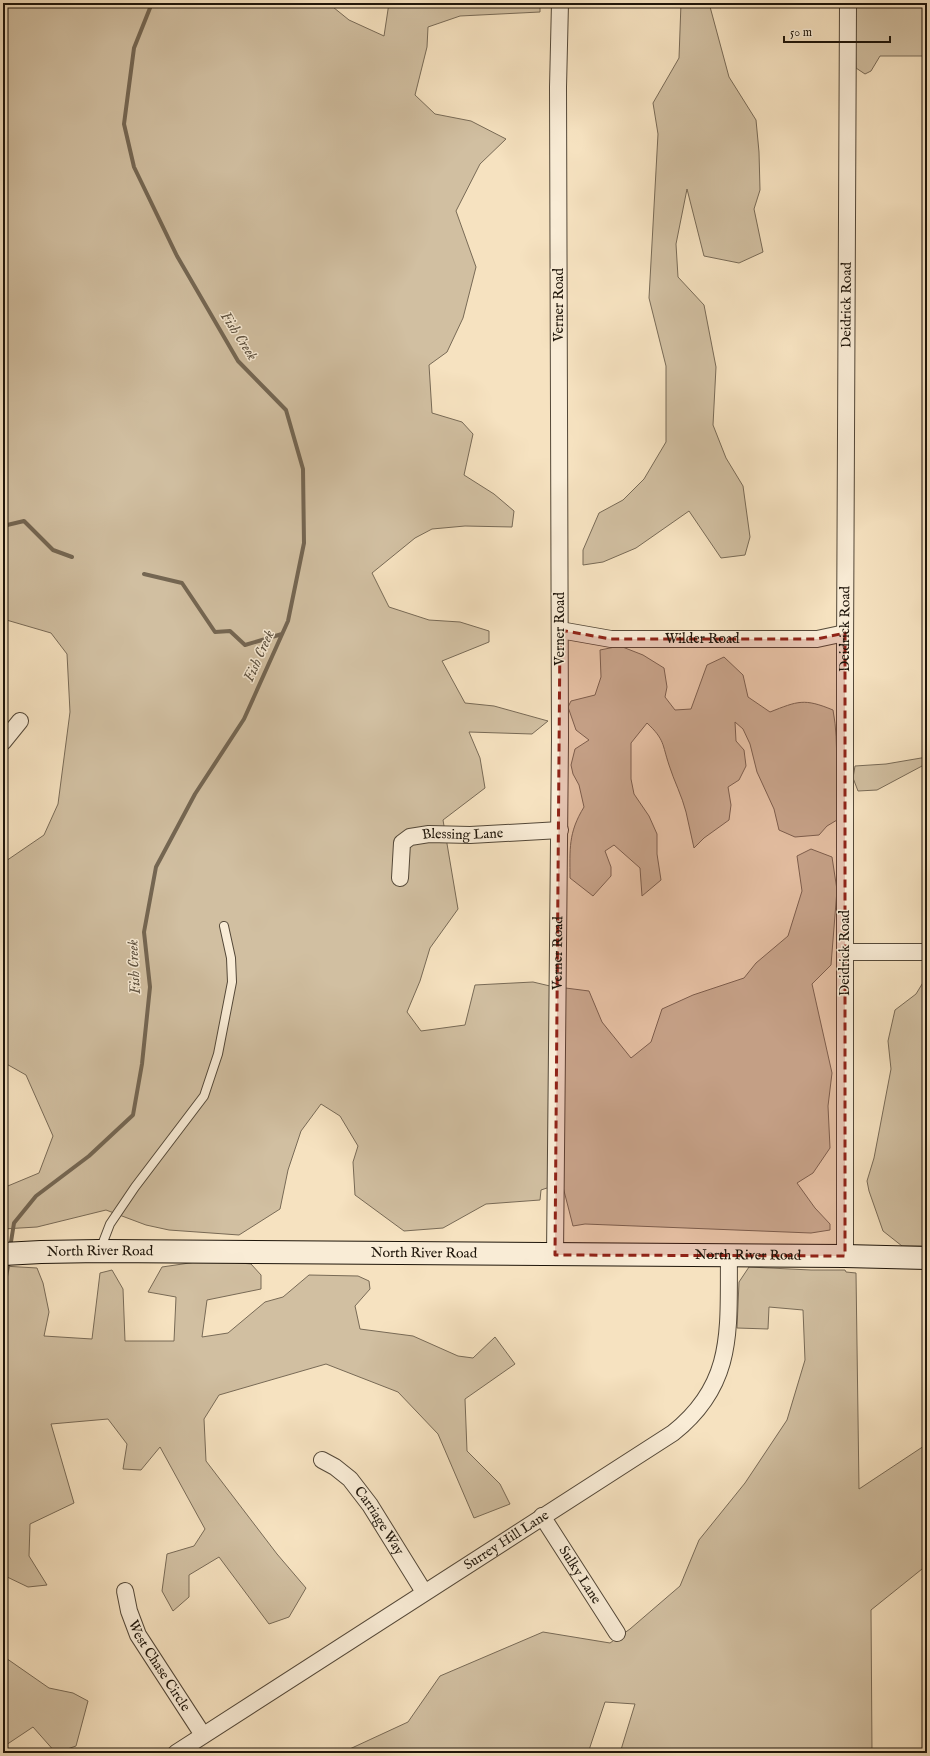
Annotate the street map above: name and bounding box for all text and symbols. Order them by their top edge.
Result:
scale bar [784,18,890,44]
text: 50 m [790,25,812,40]
street label: Deidrick Road [837,261,856,348]
street label: Verner Road [550,268,568,343]
water label: Fish Creek [216,308,262,364]
street label: Deidrick Road [836,585,854,672]
street label: Verner Road [551,592,569,667]
water label: Fish Creek [239,627,279,685]
street label: Wilder Road [665,630,740,648]
street label: Blessing Lane [421,824,504,844]
street label: Deidrick Road [836,910,854,996]
street label: Verner Road [549,915,567,991]
water label: Fish Creek [123,939,145,995]
street label: North River Road [47,1242,154,1261]
street label: North River Road [371,1244,478,1263]
street label: North River Road [695,1246,802,1265]
street label: Carriage Way [350,1483,408,1559]
street label: Surrey Hill Lane [461,1506,553,1574]
street label: Sulky Lane [554,1542,605,1608]
street label: West Chase Circle [124,1617,195,1715]

